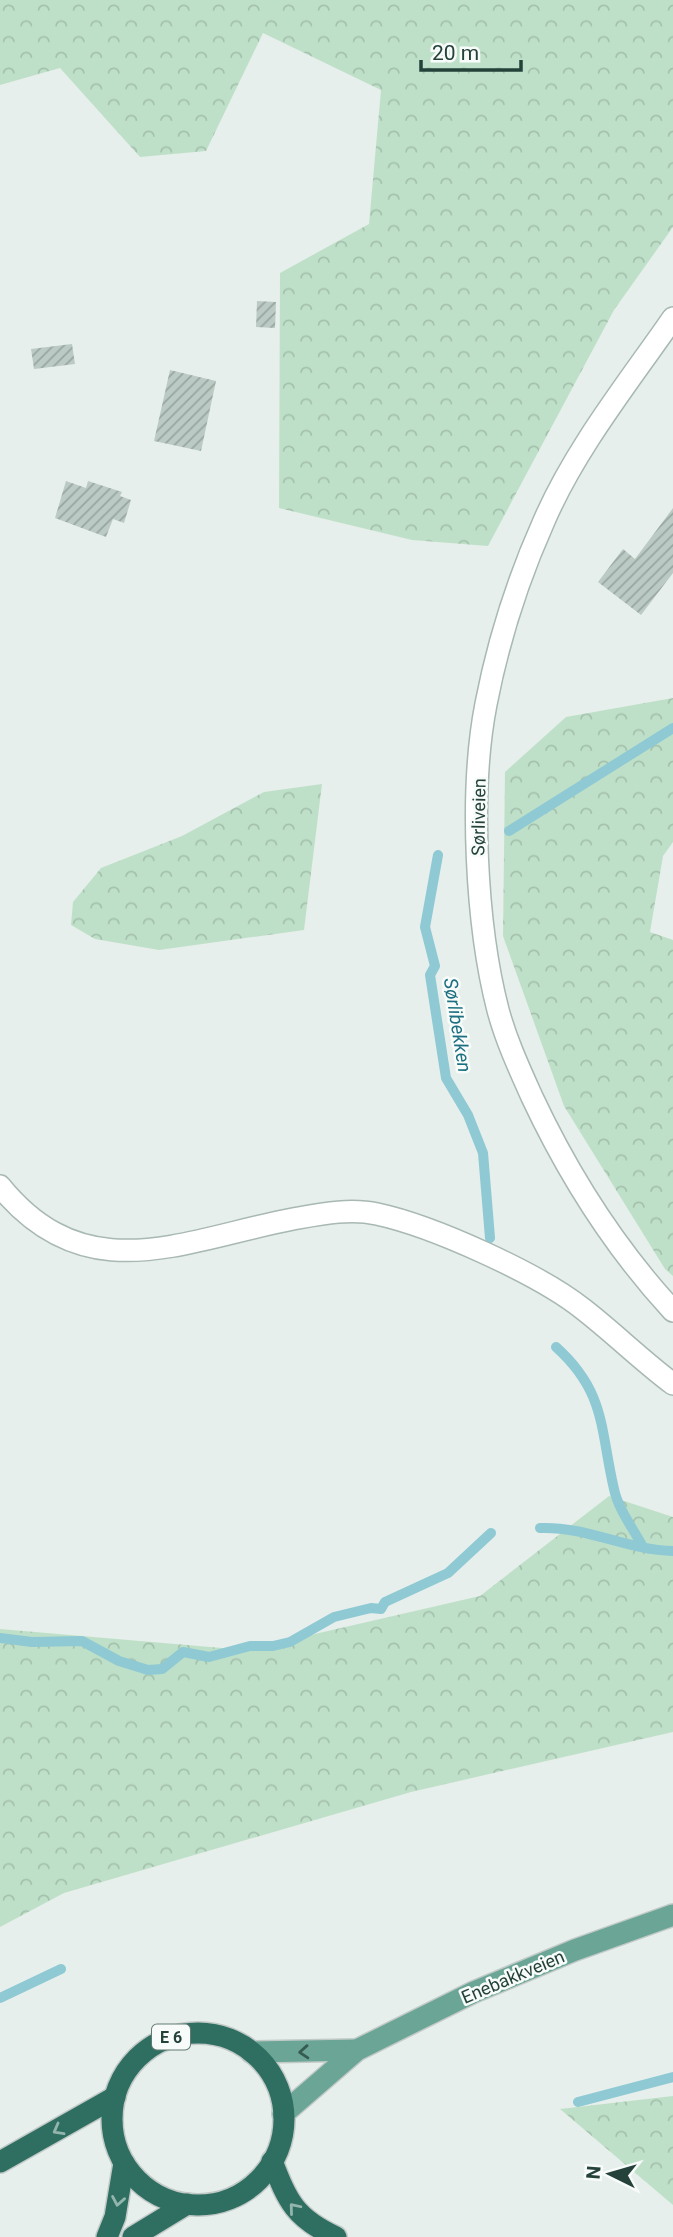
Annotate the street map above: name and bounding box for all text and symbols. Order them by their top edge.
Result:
scale bar [421,28,521,72]
text: 20 m [432,41,479,65]
street label: Sørliveien [467,778,490,856]
water label: Sørlibekken [439,976,476,1074]
street label: Enebakkveien [458,1945,567,2008]
road number: E 6 [152,2024,190,2050]
one-way arrow [298,2044,309,2059]
one-way arrow [52,2122,65,2135]
north arrow [575,2139,645,2209]
text: N [582,2165,606,2180]
one-way arrow [111,2195,126,2207]
one-way arrow [290,2203,302,2216]

